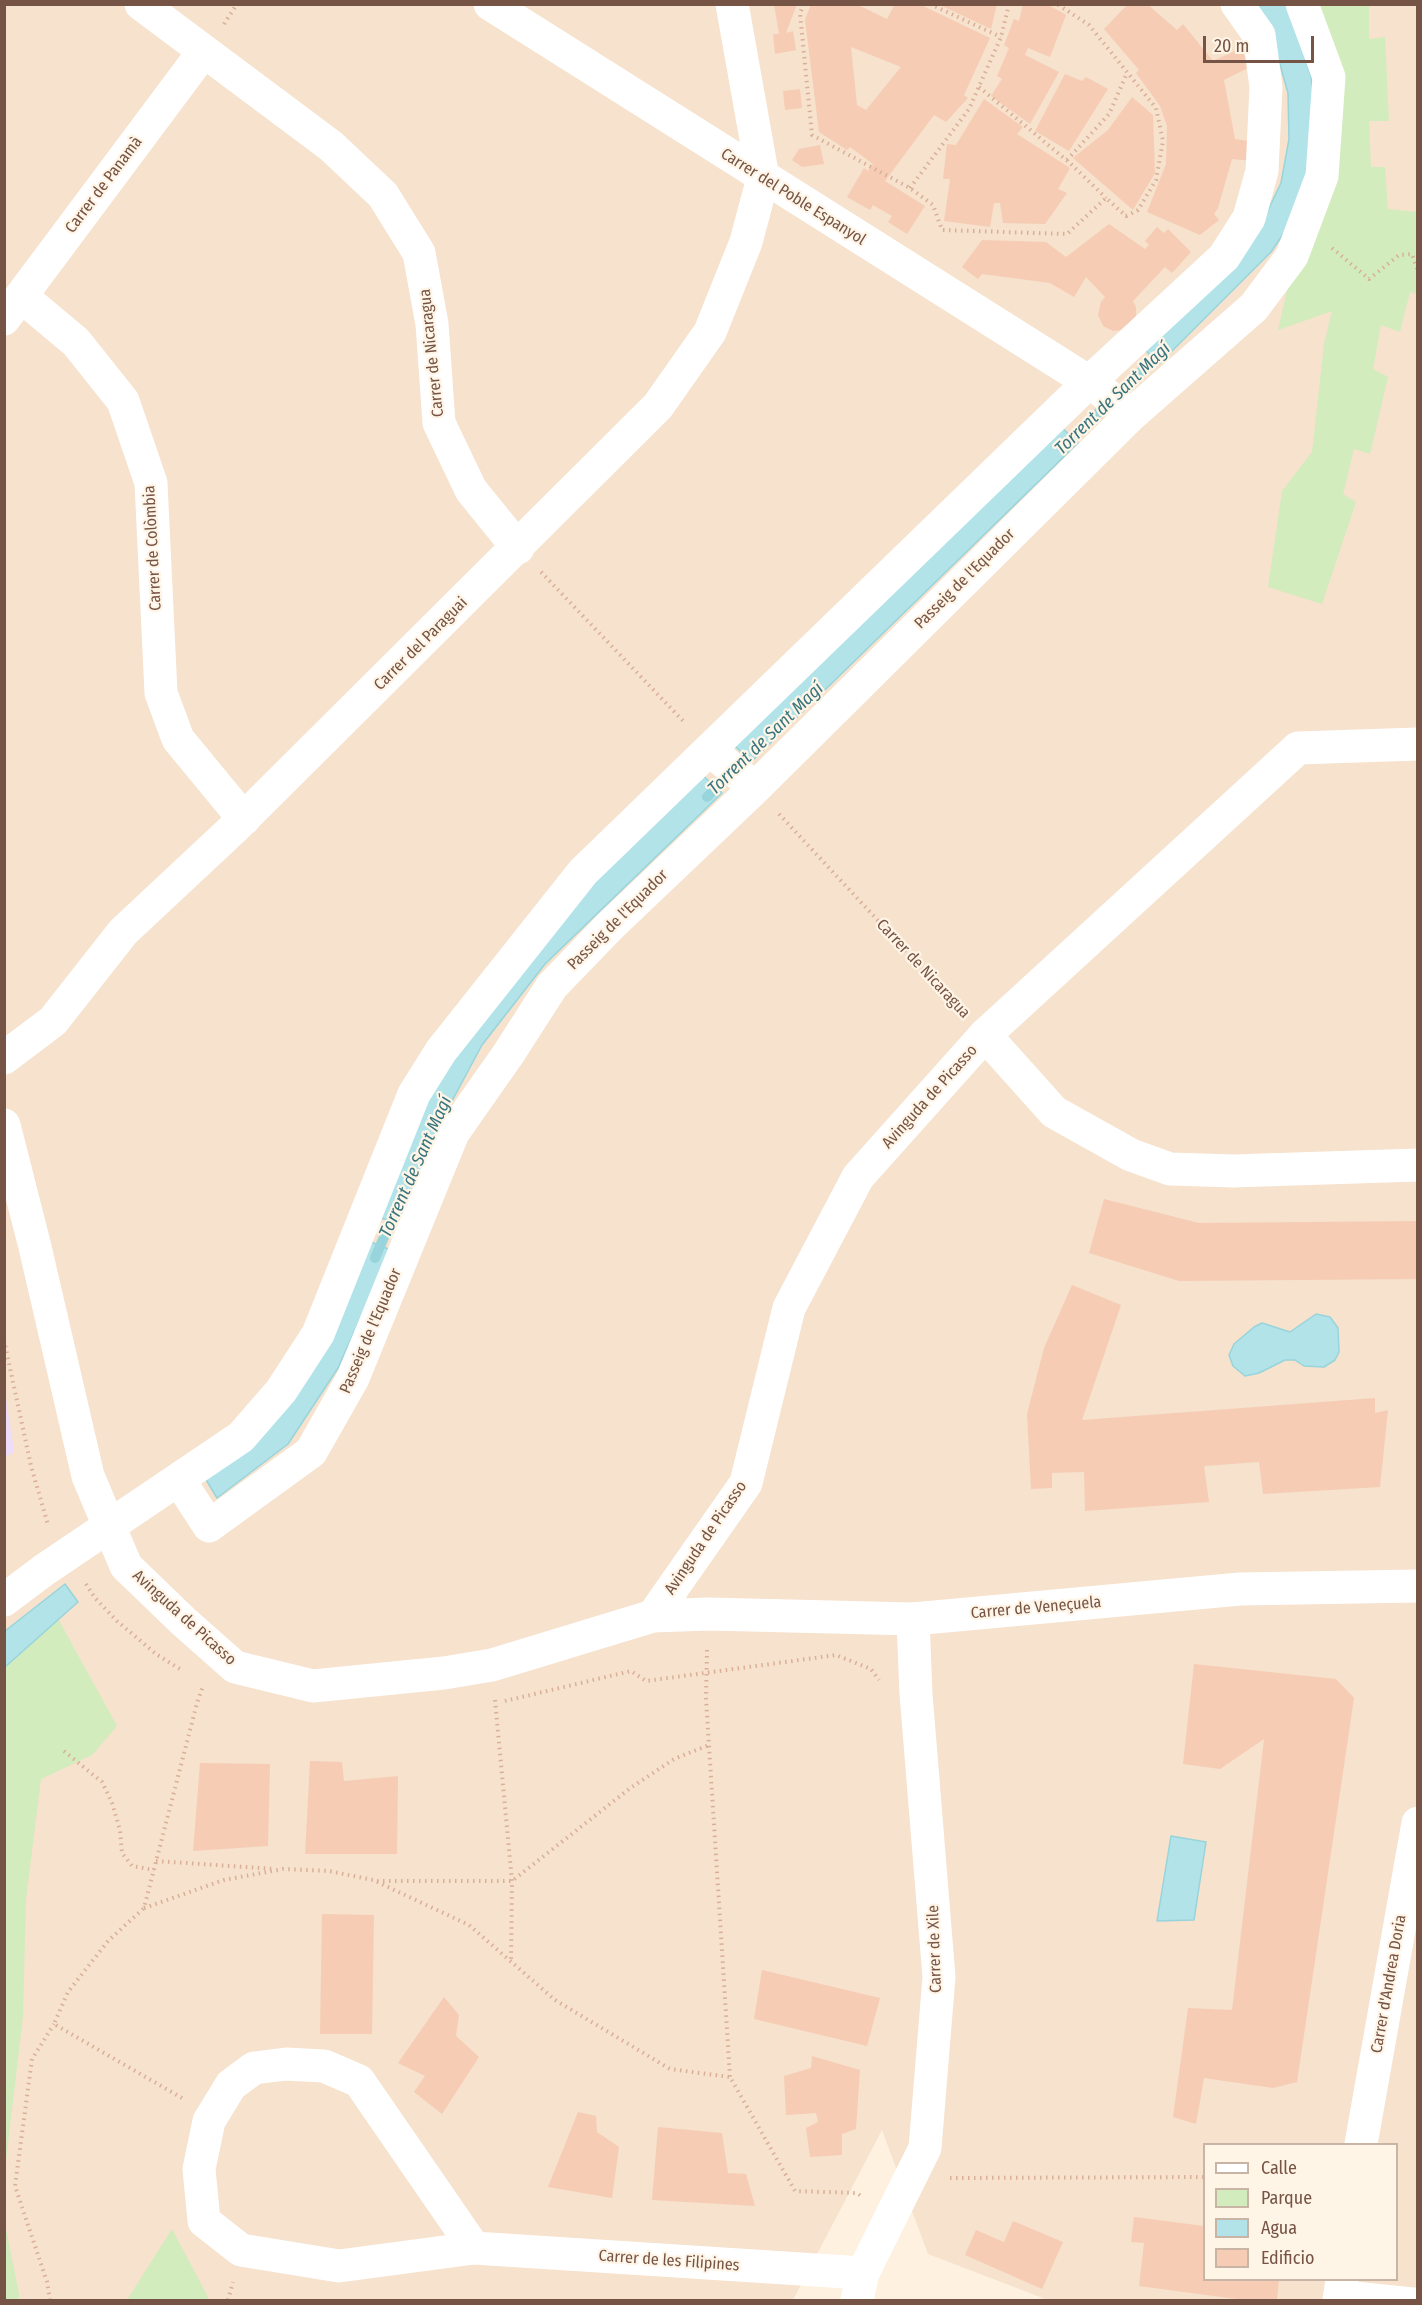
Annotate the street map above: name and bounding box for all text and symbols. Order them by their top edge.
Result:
scale bar [1206,24,1317,62]
text: 20 m [1214,35,1249,57]
street label: Carrer de Panamà [61,133,147,237]
street label: Carrer del Poble Espanyol [717,145,869,249]
street label: Carrer de Nicaragua [416,288,448,418]
water label: Torrent de Sant Magí [1051,338,1175,460]
street label: Carrer de Colòmbia [140,485,166,611]
street label: Passeig de l'Equador [911,525,1019,633]
street label: Carrer del Paraguai [370,593,472,695]
water label: Torrent de Sant Magí [704,678,828,800]
street label: Passeig de l'Equador [564,866,672,974]
street label: Carrer de Nicaragua [872,915,974,1023]
street label: Avinguda de Picasso [878,1041,982,1153]
water label: Torrent de Sant Magí [375,1093,457,1241]
street label: Passeig de l'Equador [336,1266,406,1396]
street label: Avinguda de Picasso [661,1478,751,1598]
street label: Avinguda de Picasso [128,1566,240,1670]
street label: Carrer de Veneçuela [970,1593,1102,1623]
street label: Carrer de Xile [924,1905,946,1993]
street label: Carrer d'Andrea Doria [1367,1913,1411,2055]
legend [1203,2143,1398,2281]
text: Calle [1261,2157,1297,2179]
text: Parque [1261,2187,1312,2209]
text: Agua [1261,2217,1297,2239]
street label: Carrer de les Filipines [598,2247,740,2275]
text: Edificio [1261,2247,1314,2269]

